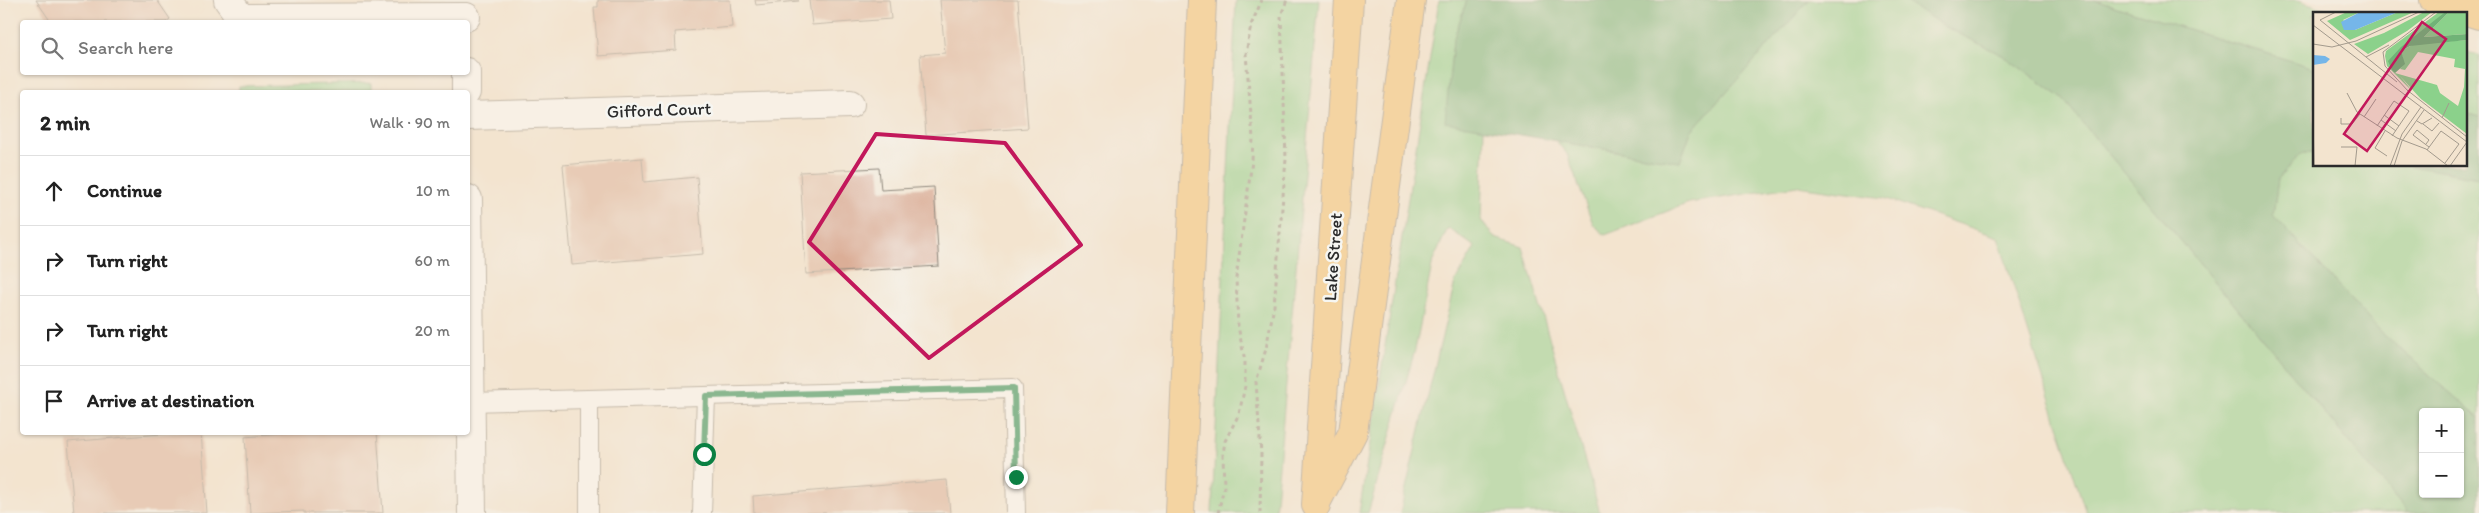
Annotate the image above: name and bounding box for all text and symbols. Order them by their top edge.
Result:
inset map [2313,12,2466,166]
search box [20,20,470,75]
icon: search [38,34,66,62]
text: Search here [78,36,173,59]
street label: Gifford Court [606,97,712,123]
text: 2 min [40,110,90,135]
text: Walk · 90 m [370,113,450,132]
icon: ahead [40,177,68,205]
text: Continue [87,179,162,202]
text: 10 m [416,181,450,200]
street label: Lake Street [1319,212,1347,302]
icon: right [40,247,68,275]
text: Turn right [87,249,168,272]
text: 60 m [415,251,450,270]
icon: right [40,317,68,345]
text: Turn right [87,319,168,342]
text: 20 m [415,321,450,340]
icon: arrive [40,387,68,415]
text: Arrive at destination [87,389,254,412]
map controls [2419,408,2464,498]
button: + [2419,408,2464,453]
route start [693,443,716,466]
button: − [2419,453,2464,498]
route end [1005,466,1028,489]

